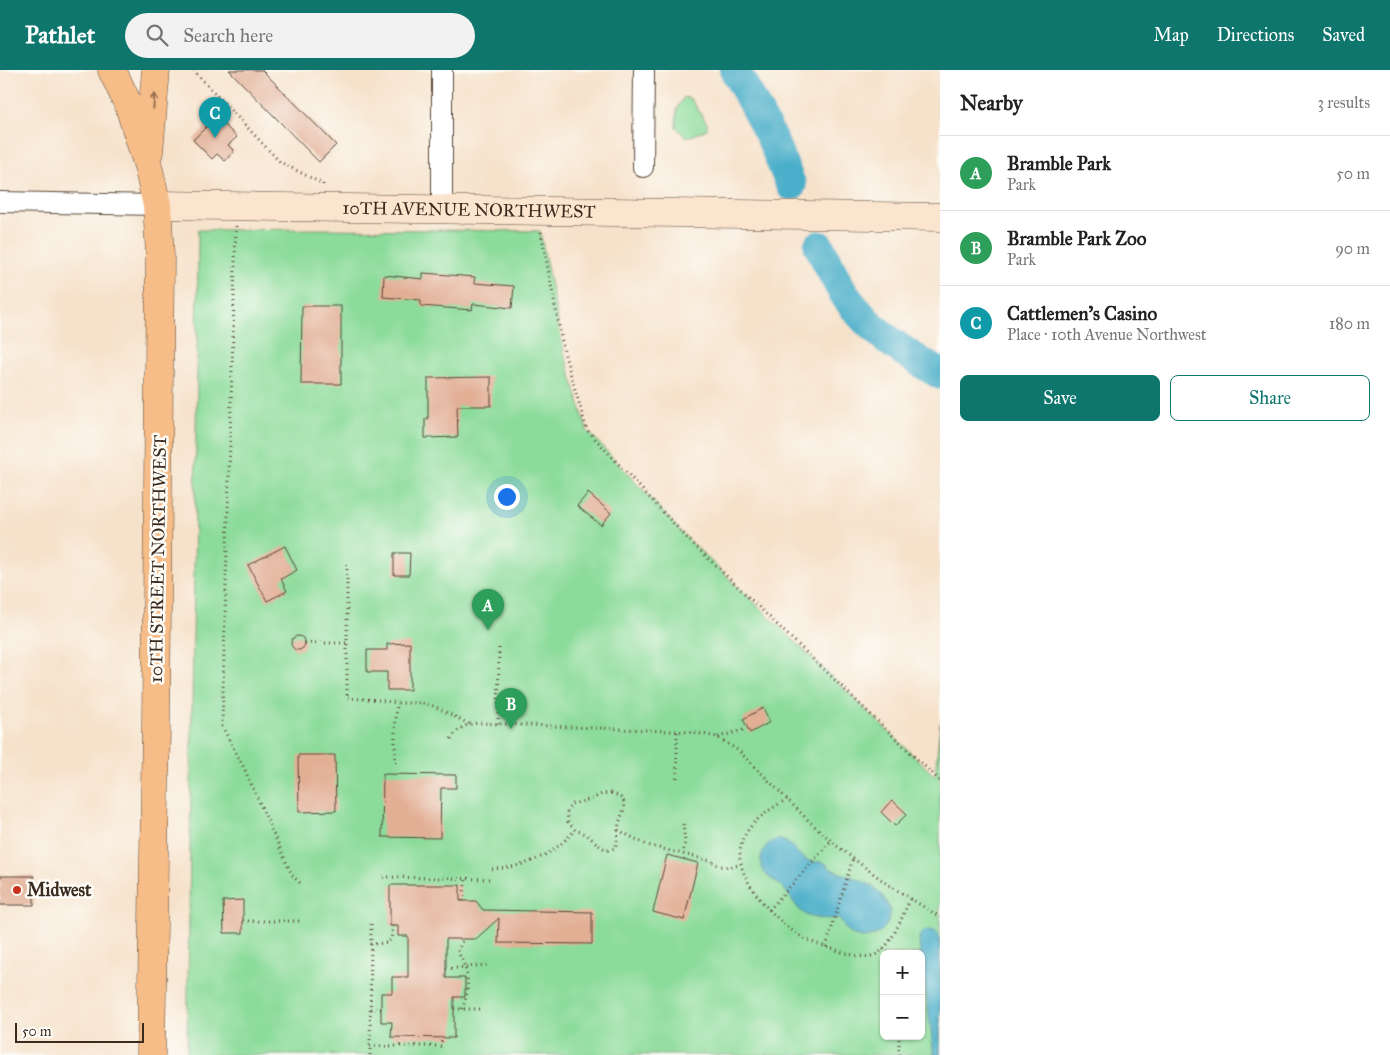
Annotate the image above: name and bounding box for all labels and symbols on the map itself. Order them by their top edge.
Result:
one-way arrow [149,93,159,109]
pin: C [199,97,231,138]
street label: 10TH AVENUE NORTHWEST [342,197,596,223]
street label: 10TH STREET NORTHWEST [145,435,171,683]
your location [494,484,520,510]
pin: A [472,589,504,630]
pin: B [495,688,527,729]
place label: Midwest [27,879,92,901]
marker: Midwest [11,884,23,896]
scale bar [15,1020,144,1043]

